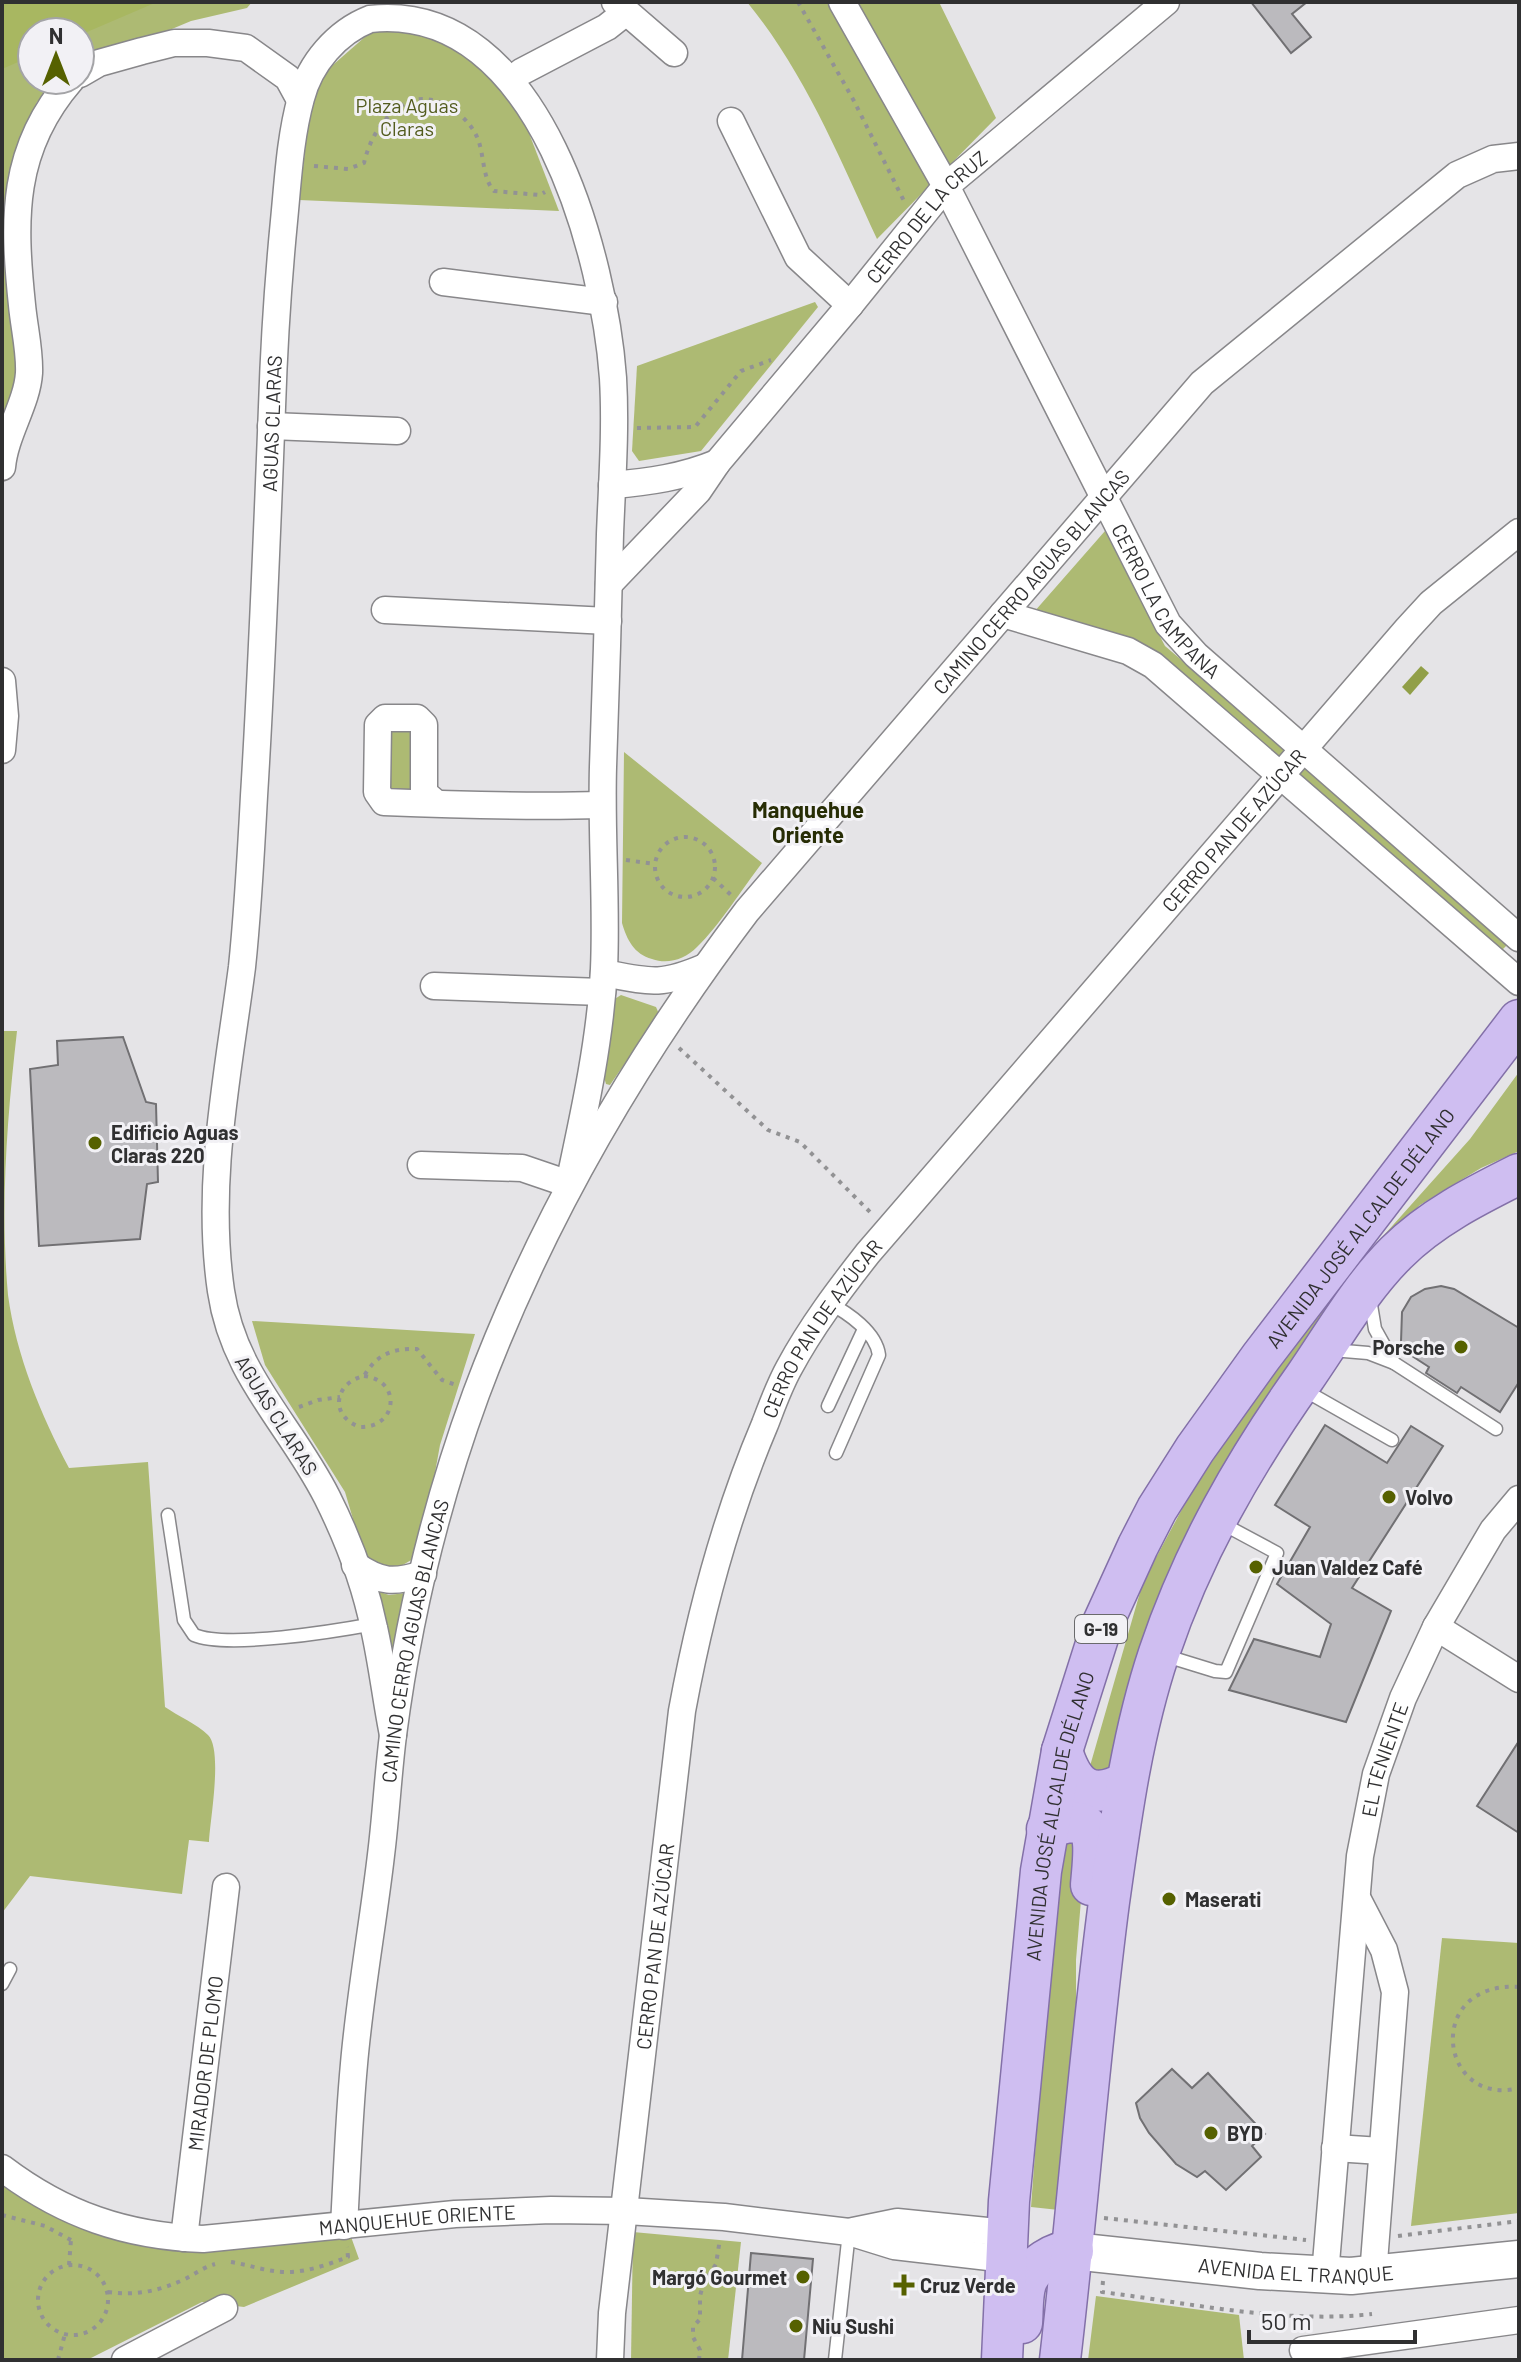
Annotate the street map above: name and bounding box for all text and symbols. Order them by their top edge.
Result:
north arrow [16,16,96,96]
text: N [49,22,63,48]
park label: Plaza Aguas Claras [356,93,458,140]
street label: CERRO DE LA CRUZ [861,145,991,288]
street label: AGUAS CLARAS [257,355,286,492]
street label: CAMINO CERRO AGUAS BLANCAS [928,464,1134,699]
street label: CERRO LA CAMPANA [1107,520,1225,683]
street label: CERRO PAN DE AZÚCAR [1156,744,1310,916]
district label: Manquehue Oriente [752,796,864,847]
street label: AVENIDA JOSÉ ALCALDE DÉLANO [1261,1103,1459,1352]
place label: Edificio Aguas Claras 220 [111,1120,239,1167]
marker: Edificio Aguas Claras 220 [86,1134,104,1152]
street label: CERRO PAN DE AZÚCAR [757,1234,887,1421]
place label: Porsche [1372,1335,1445,1359]
marker: Porsche [1452,1338,1470,1356]
street label: AGUAS CLARAS [231,1351,323,1479]
place label: Volvo [1405,1485,1453,1509]
marker: Volvo [1380,1488,1398,1506]
street label: CAMINO CERRO AGUAS BLANCAS [376,1496,453,1784]
place label: Juan Valdez Café [1272,1555,1423,1579]
marker: Juan Valdez Café [1247,1558,1265,1576]
road number: G-19 [1075,1615,1127,1643]
street label: AVENIDA JOSÉ ALCALDE DÉLANO [1020,1668,1099,1962]
street label: EL TENIENTE [1356,1699,1413,1819]
street label: CERRO PAN DE AZÚCAR [631,1842,679,2051]
place label: Maserati [1185,1887,1261,1911]
marker: Maserati [1160,1890,1178,1908]
street label: MIRADOR DE PLOMO [183,1974,227,2152]
place label: BYD [1227,2121,1263,2145]
marker: BYD [1202,2124,1220,2142]
street label: MANQUEHUE ORIENTE [318,2199,516,2239]
street label: AVENIDA EL TRANQUE [1197,2252,1395,2288]
place label: Margó Gourmet [652,2265,787,2289]
marker: Margó Gourmet [794,2268,812,2286]
place label: Cruz Verde [920,2273,1016,2297]
marker: Cruz Verde [895,2276,913,2294]
scale bar [1249,2294,1415,2344]
text: 50 m [1261,2306,1312,2335]
place label: Niu Sushi [812,2314,894,2338]
marker: Niu Sushi [787,2317,805,2335]

